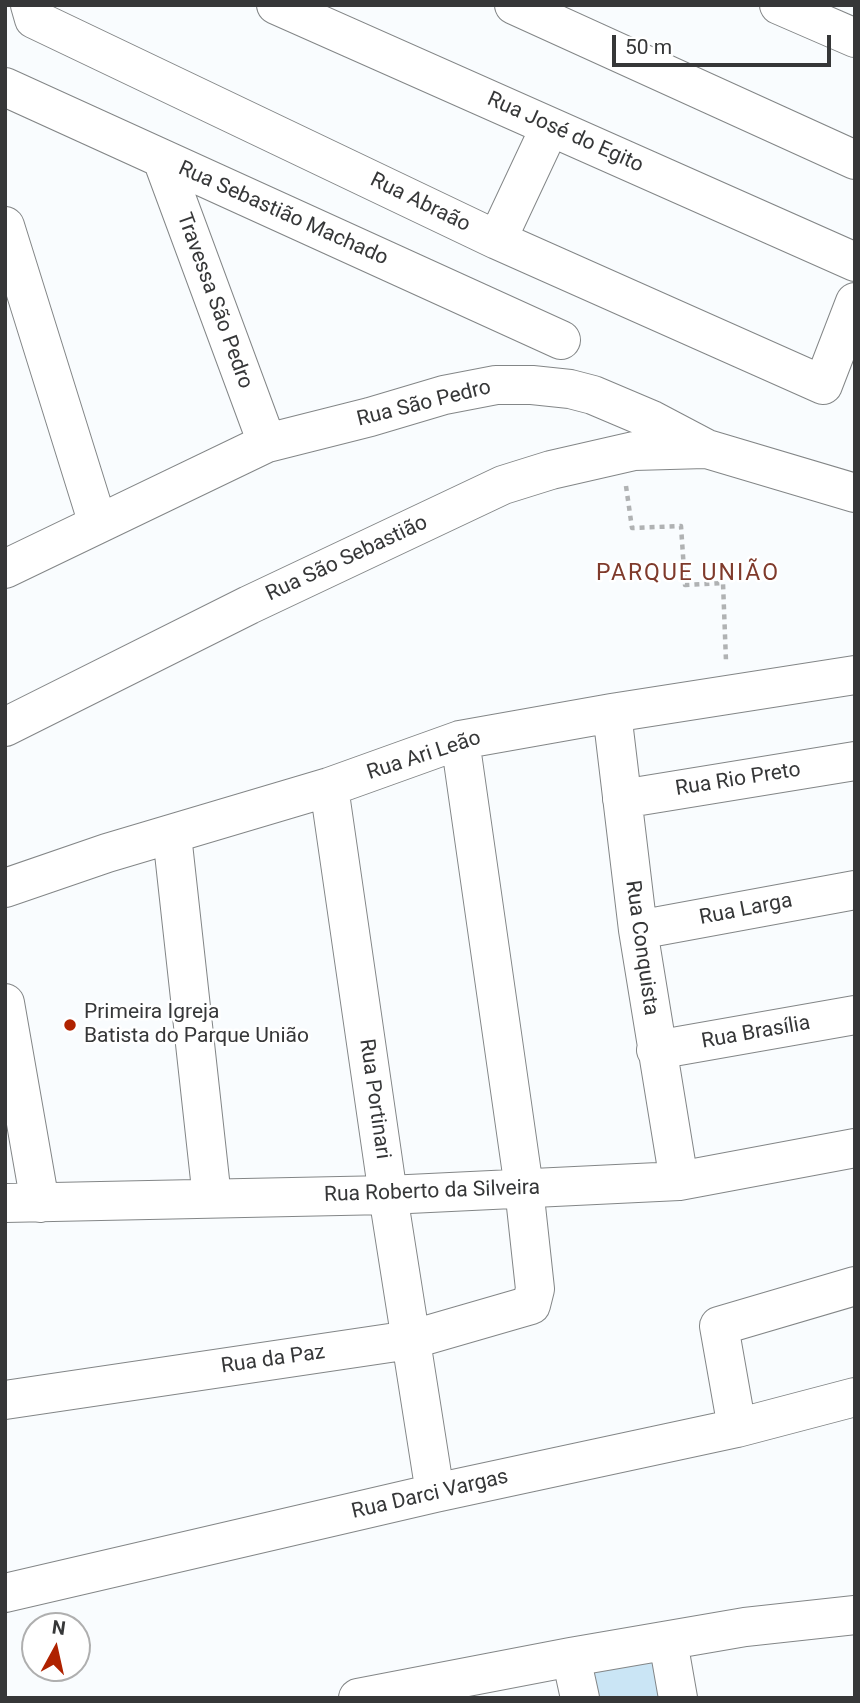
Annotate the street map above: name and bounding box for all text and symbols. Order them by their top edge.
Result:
scale bar [615,21,834,65]
text: 50 m [625,35,672,59]
street label: Rua José do Egito [483,87,647,179]
street label: Rua Sebastião Machado [174,156,392,272]
street label: Rua Abraão [366,168,474,238]
street label: Travessa São Pedro [170,210,258,392]
street label: Rua São Pedro [354,375,494,433]
street label: Rua São Sebastião [262,511,432,607]
district label: PARQUE UNIÃO [597,560,779,588]
street label: Rua Ari Leão [364,726,484,786]
street label: Rua Rio Preto [674,758,802,802]
street label: Rua Conquista [619,879,663,1017]
street label: Rua Larga [697,889,795,931]
place label: Primeira Igreja Batista do Parque União [84,1000,309,1050]
street label: Rua Brasília [700,1011,812,1055]
marker: Primeira Igreja Batista do Parque União [62,1017,78,1033]
street label: Rua Portinari [353,1037,395,1161]
street label: Rua Roberto da Silveira [324,1176,540,1208]
street label: Rua da Paz [219,1340,327,1380]
street label: Rua Darci Vargas [349,1465,511,1525]
north arrow [21,1612,91,1682]
text: N [50,1615,67,1640]

